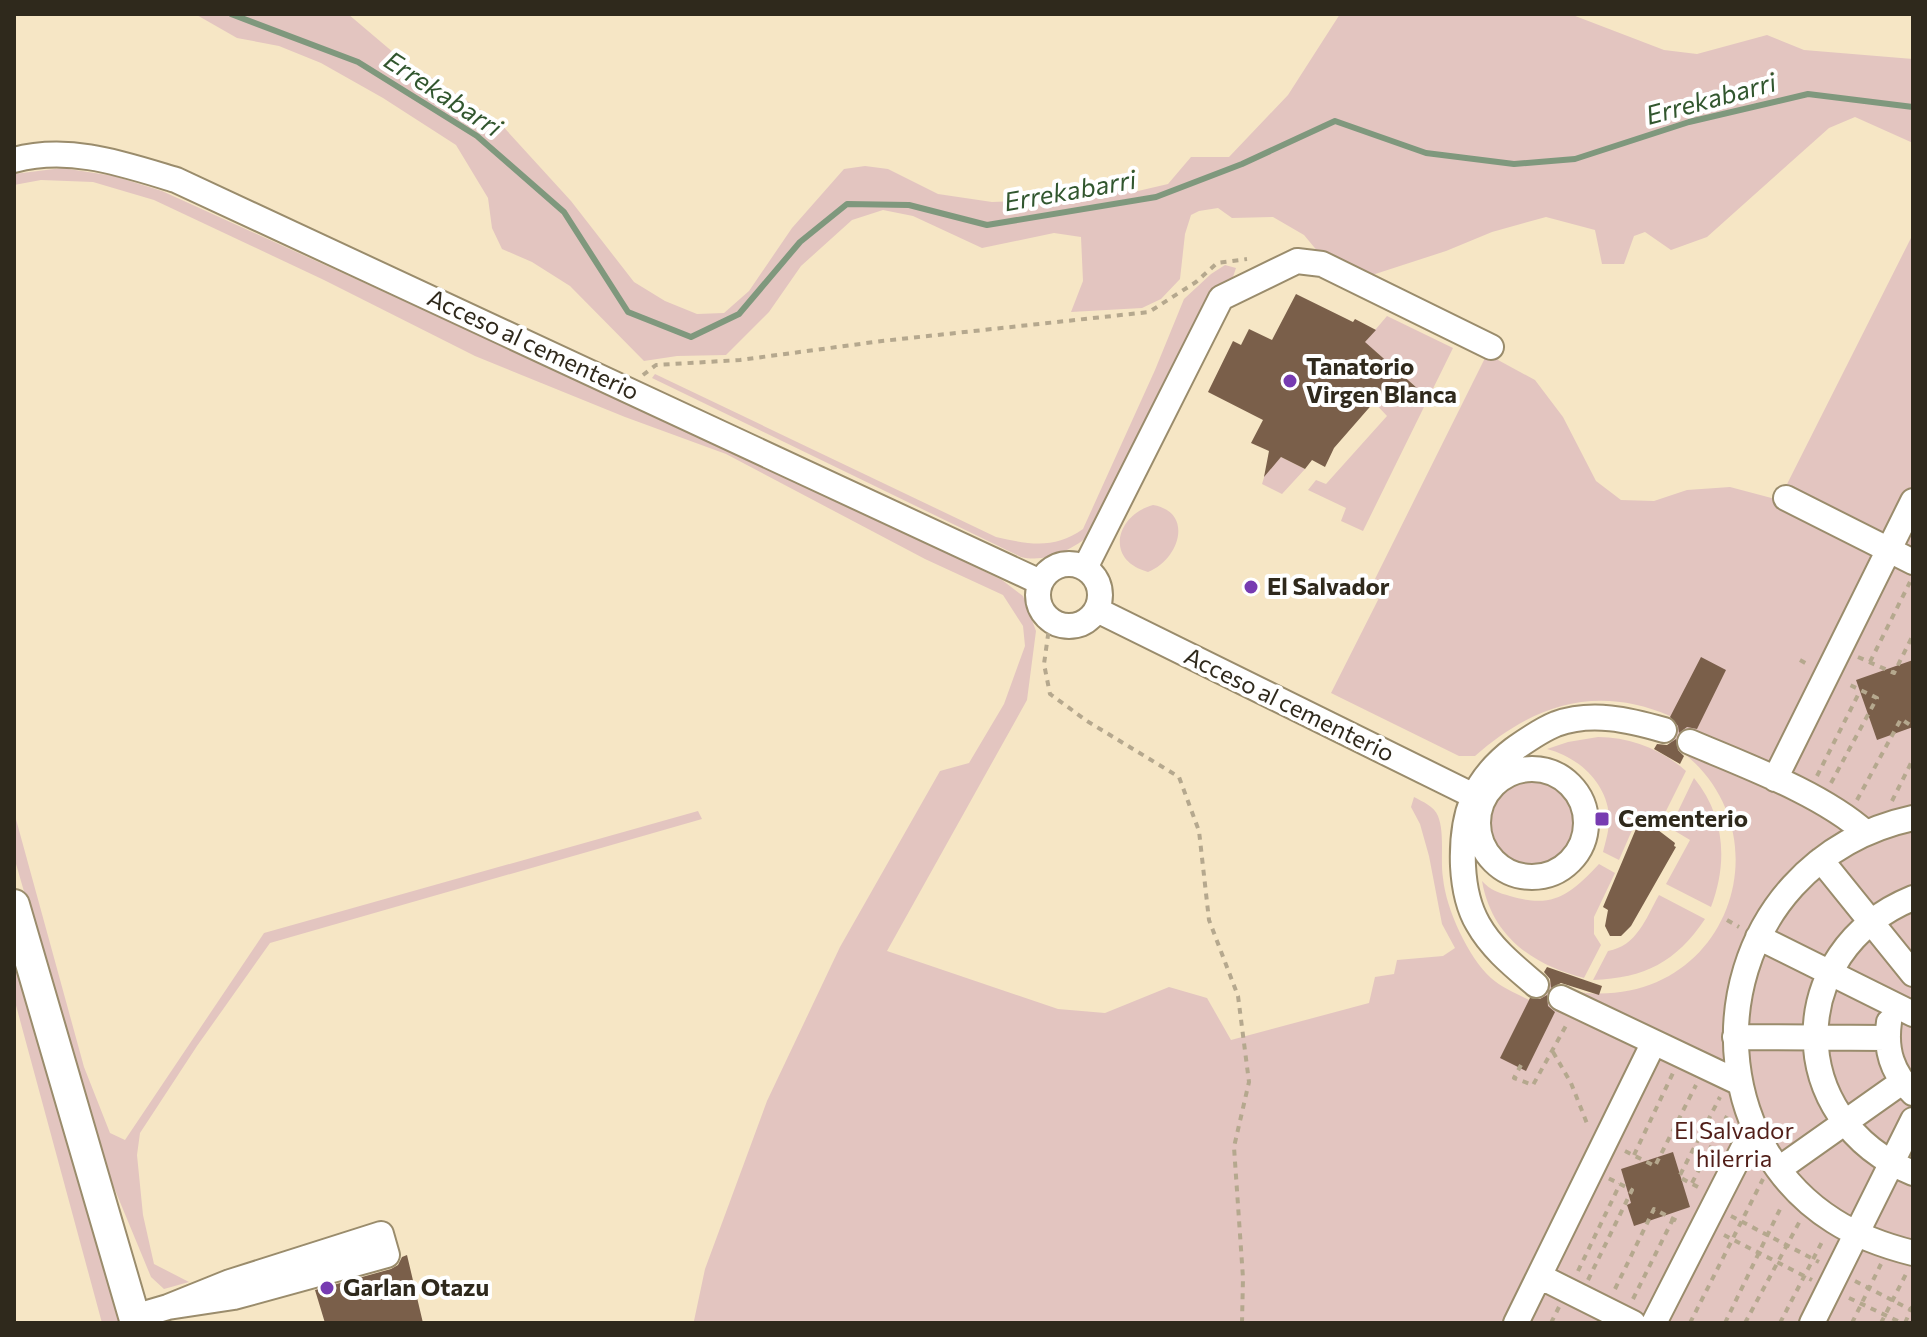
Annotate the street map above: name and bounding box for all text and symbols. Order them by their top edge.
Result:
water label: Errekabarri [379,43,509,143]
water label: Errekabarri [1642,65,1780,130]
water label: Errekabarri [1001,162,1139,216]
street label: Acceso al cementerio [423,282,644,405]
place label: Tanatorio Virgen Blanca [1306,351,1457,408]
marker: Tanatorio Virgen Blanca [1281,372,1299,390]
place label: El Salvador [1267,571,1390,600]
marker: El Salvador [1242,578,1260,596]
street label: Acceso al cementerio [1180,640,1399,767]
place label: Cementerio [1618,803,1748,832]
marker: Cementerio [1593,810,1611,828]
park label: El Salvador hilerria [1674,1115,1794,1172]
place label: Garlan Otazu [343,1272,489,1301]
marker: Garlan Otazu [318,1279,336,1297]

